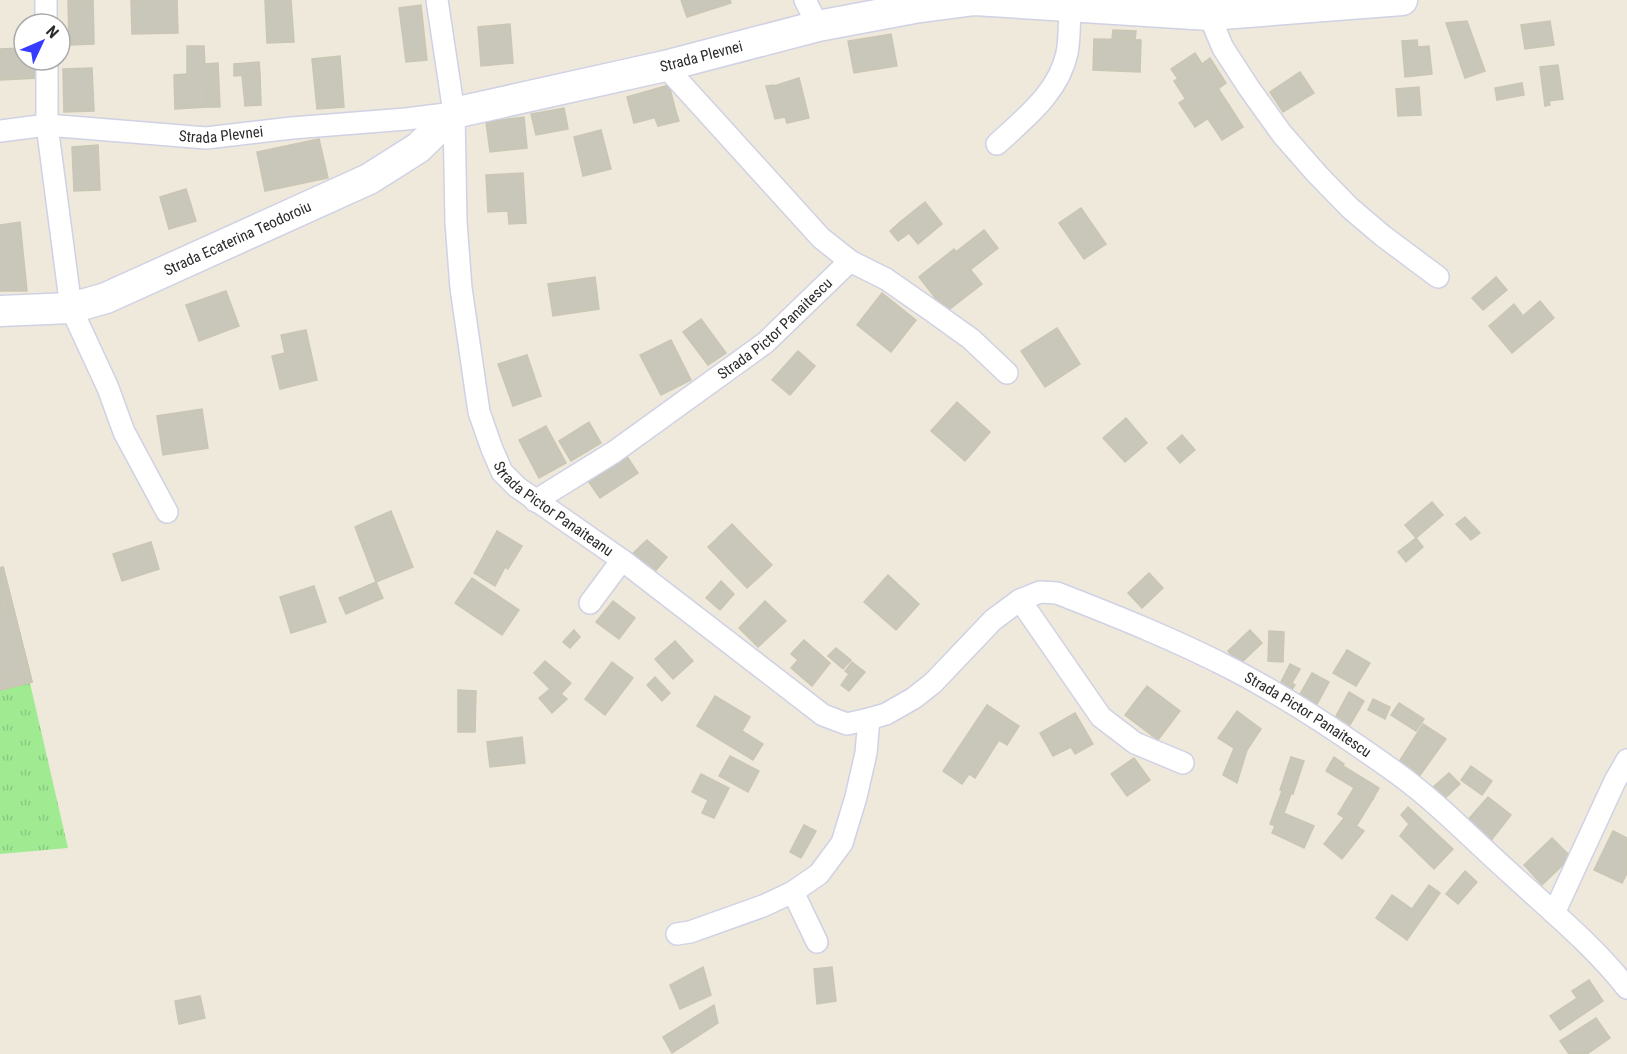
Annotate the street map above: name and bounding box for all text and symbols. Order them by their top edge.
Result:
north arrow [12,12,72,72]
text: N [42,22,63,42]
street label: Strada Plevnei [658,37,745,76]
street label: Strada Plevnei [178,122,264,147]
street label: Strada Ecaterina Teodoroiu [161,197,314,280]
street label: Strada Pictor Panaitescu [714,274,836,383]
street label: Strada Pictor Panaiteanu [490,459,617,560]
street label: Strada Pictor Panaitescu [1241,668,1375,761]

